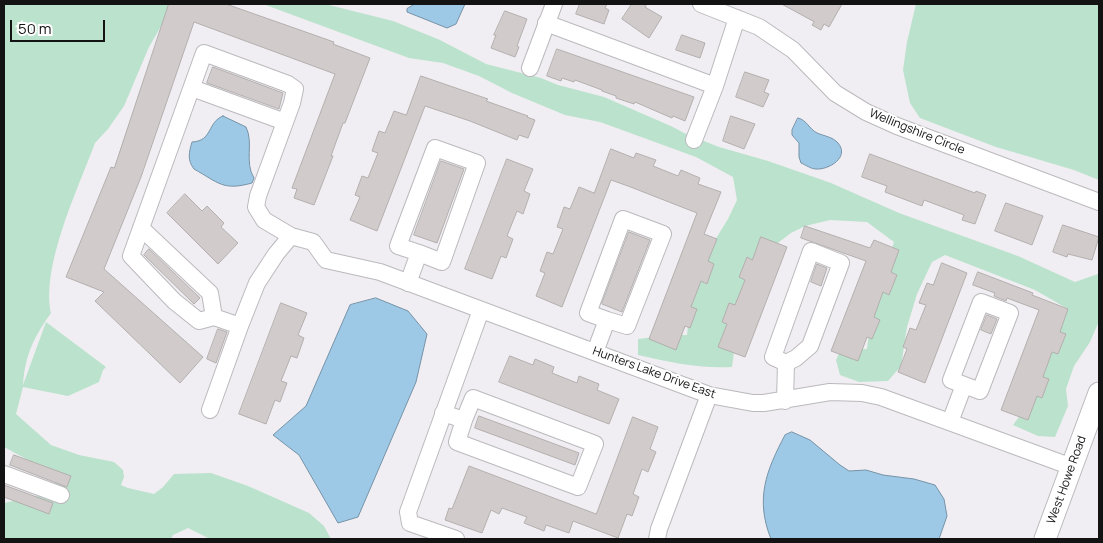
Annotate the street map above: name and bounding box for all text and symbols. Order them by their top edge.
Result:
scale bar [12,10,108,42]
text: 50 m [18,18,52,39]
street label: Wellingshire Circle [867,106,967,158]
street label: Hunters Lake Drive East [590,344,718,402]
street label: West Howe Road [1044,434,1090,526]

